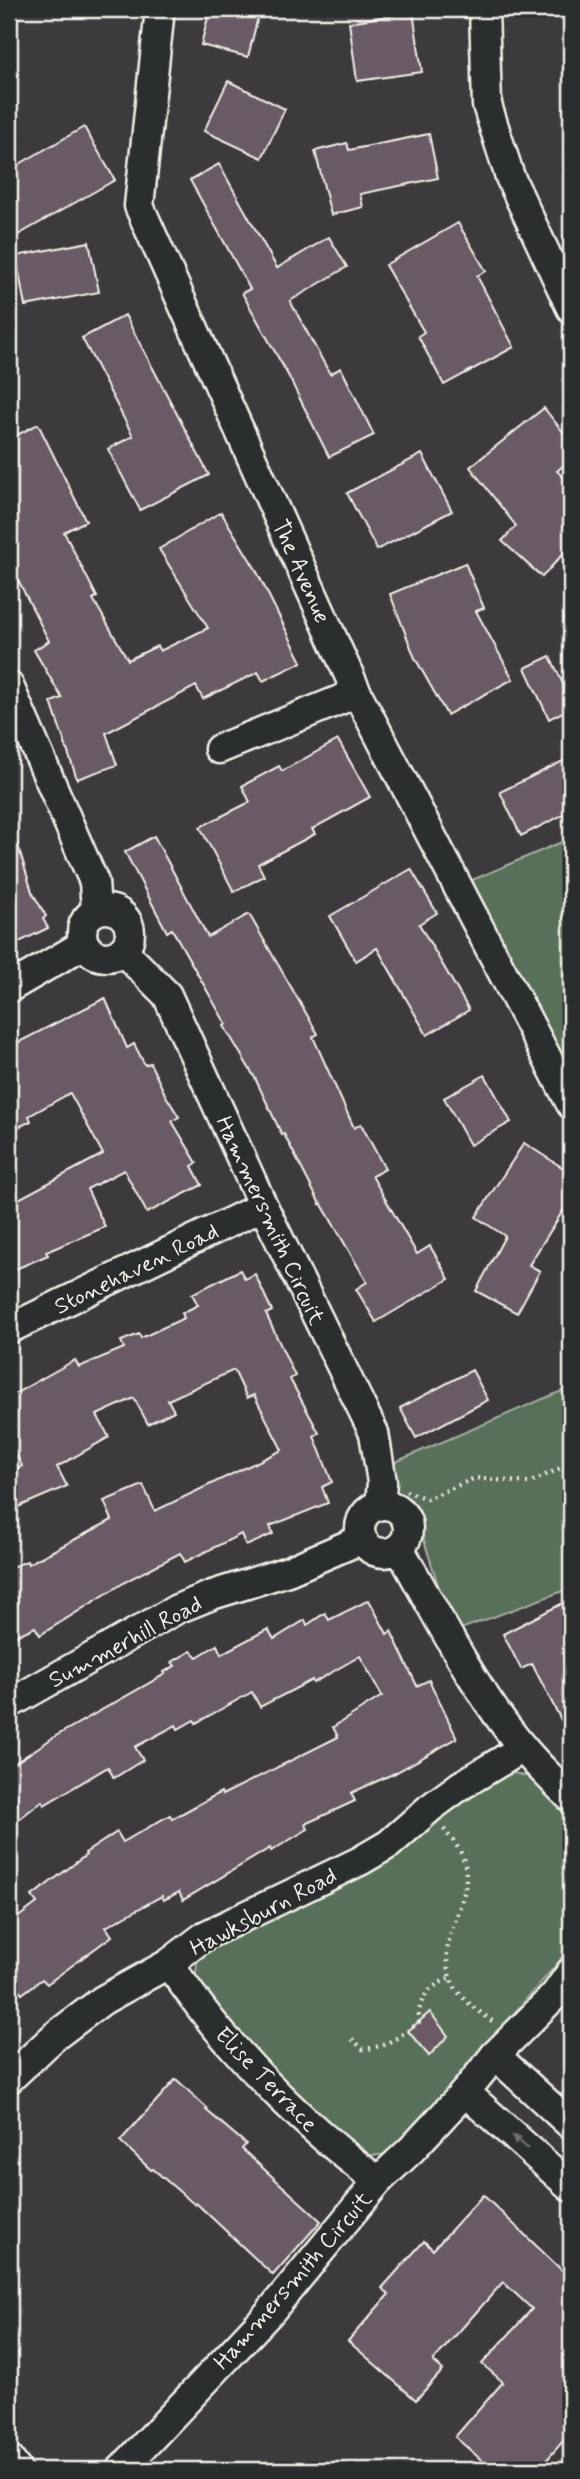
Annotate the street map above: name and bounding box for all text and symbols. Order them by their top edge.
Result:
street label: The Avenue [264,515,336,628]
street label: Hammersmith Circuit [208,1112,331,1331]
street label: Stonehaven Road [50,1217,224,1323]
street label: Summerhill Road [44,1590,208,1696]
street label: Hawksburn Road [185,1861,343,1964]
street label: Elise Terrace [208,2021,324,2140]
one-way arrow [512,2134,529,2150]
street label: Hammersmith Circuit [208,2185,380,2377]

